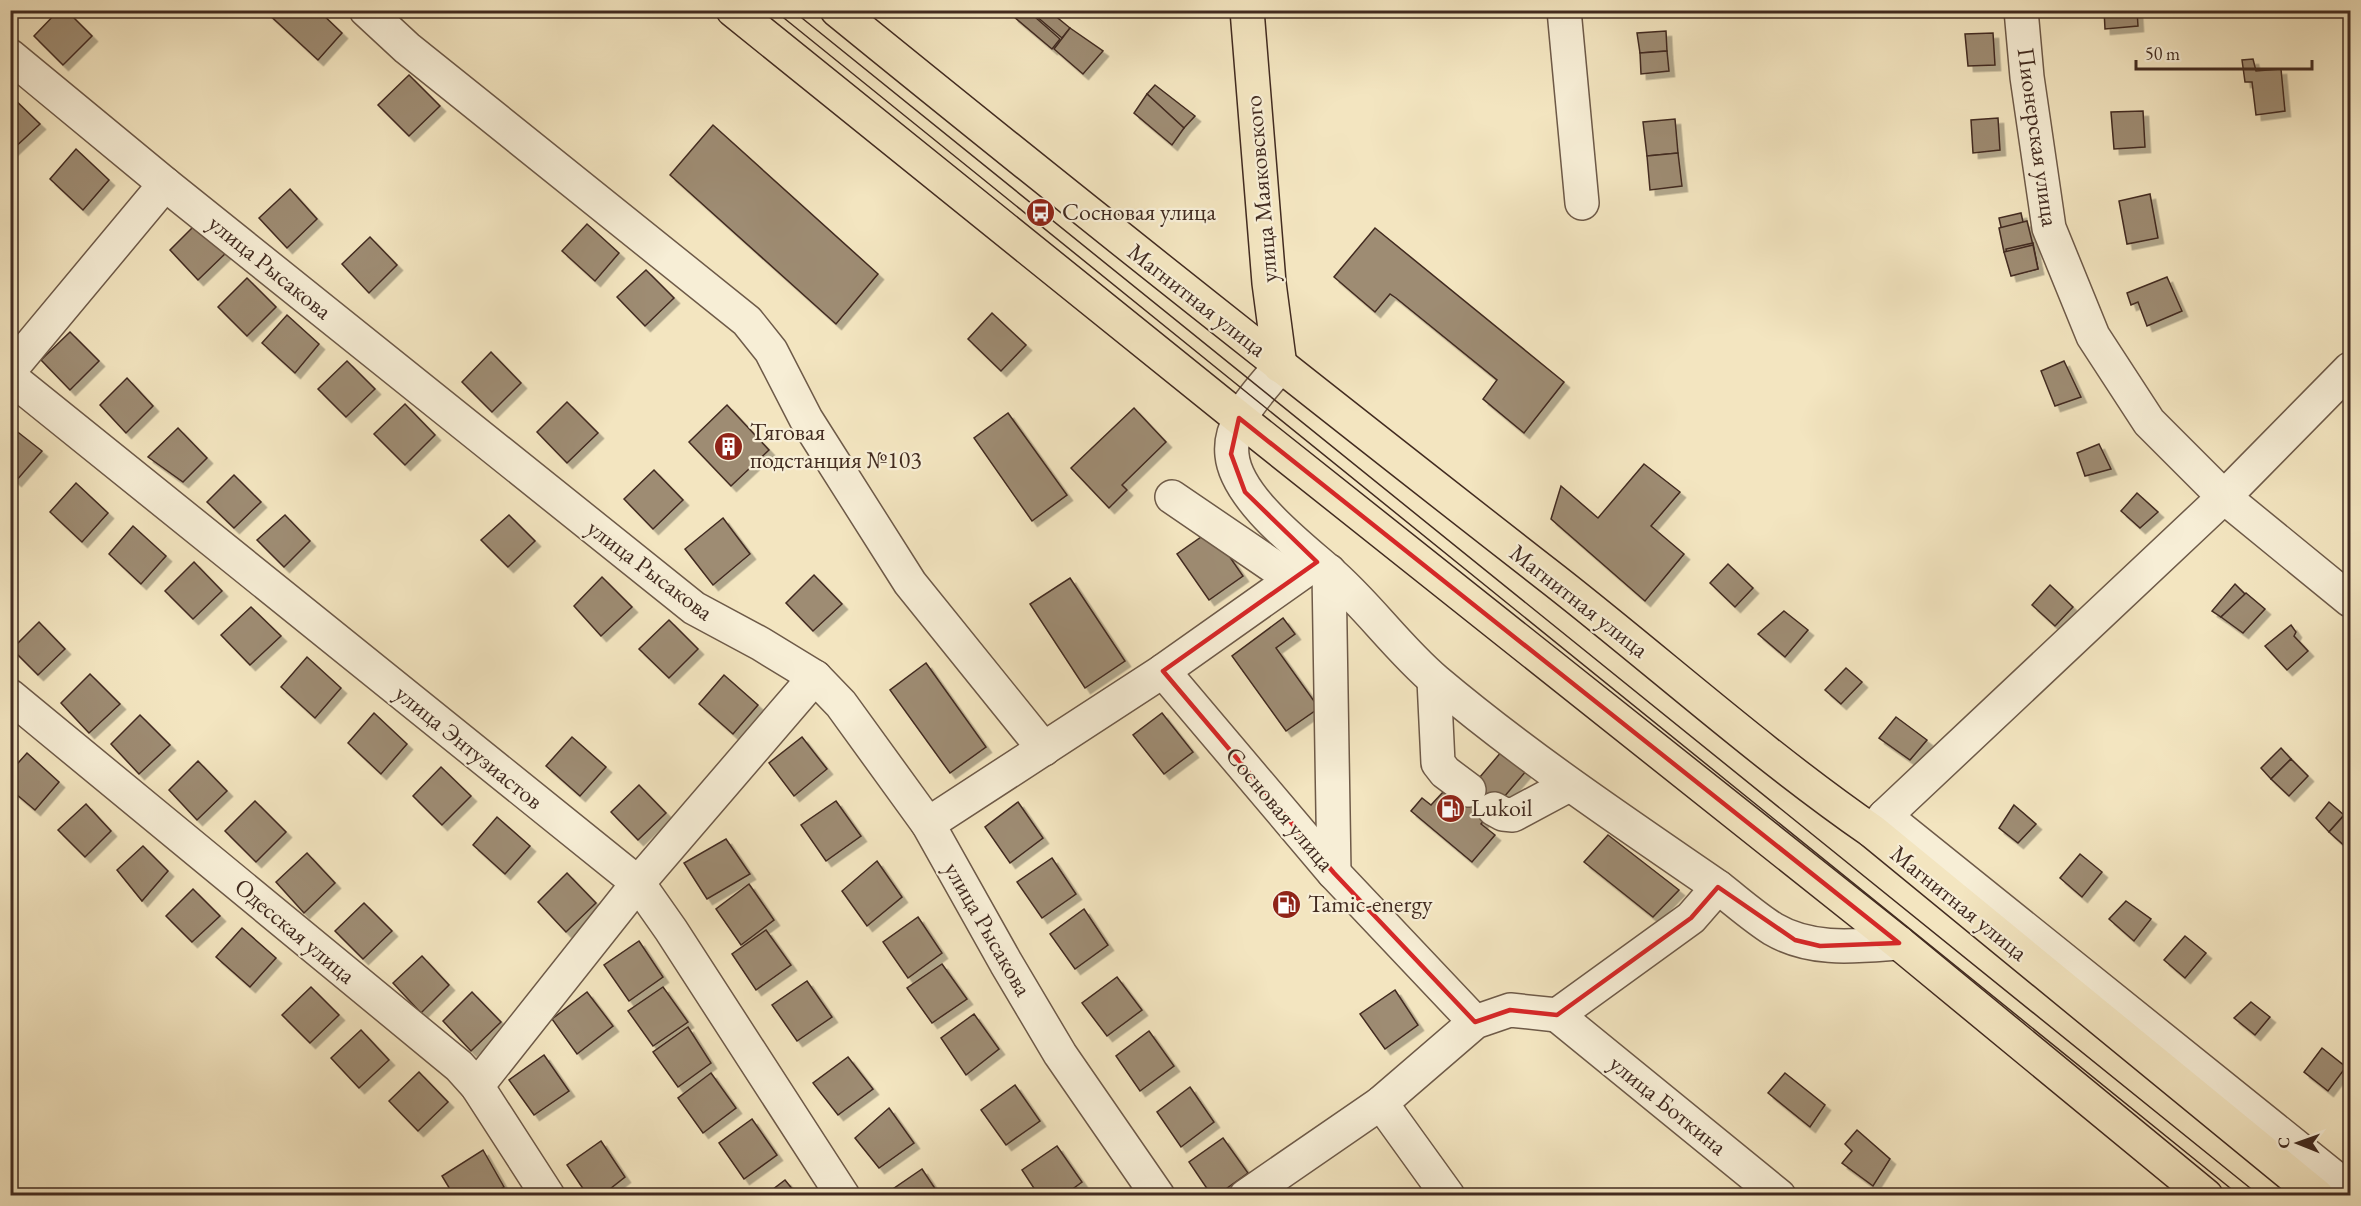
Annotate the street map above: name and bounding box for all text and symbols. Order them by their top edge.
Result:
scale bar [2136,33,2312,71]
text: 50 m [2145,42,2180,65]
street label: Пионерская улица [2011,45,2066,229]
street label: улица Маяковского [1237,94,1284,284]
bus stop icon: Сосновая улица [1025,196,1057,228]
place label: Сосновая улица [1062,196,1216,227]
street label: улица Рысакова [202,207,339,326]
street label: Магнитная улица [1122,236,1273,364]
place label: Тяговая подстанция №103 [750,416,922,475]
building icon: Тяговая подстанция №103 [713,430,745,462]
street label: улица Рысакова [581,512,720,627]
street label: Магнитная улица [1504,537,1655,665]
street label: улица Энтузиастов [389,677,550,816]
street label: Сосновая улица [1219,740,1342,878]
fuel station icon: Lukoil [1434,792,1466,824]
place label: Lukoil [1471,792,1533,823]
street label: Магнитная улица [1884,838,2035,968]
street label: улица Рысакова [937,856,1040,1002]
street label: Одесская улица [228,871,363,991]
fuel station icon: Tamic-energy [1271,888,1303,920]
place label: Tamic-energy [1308,888,1433,919]
street label: улица Боткина [1603,1048,1734,1162]
north arrow [2268,1113,2328,1173]
text: С [2273,1137,2294,1149]

